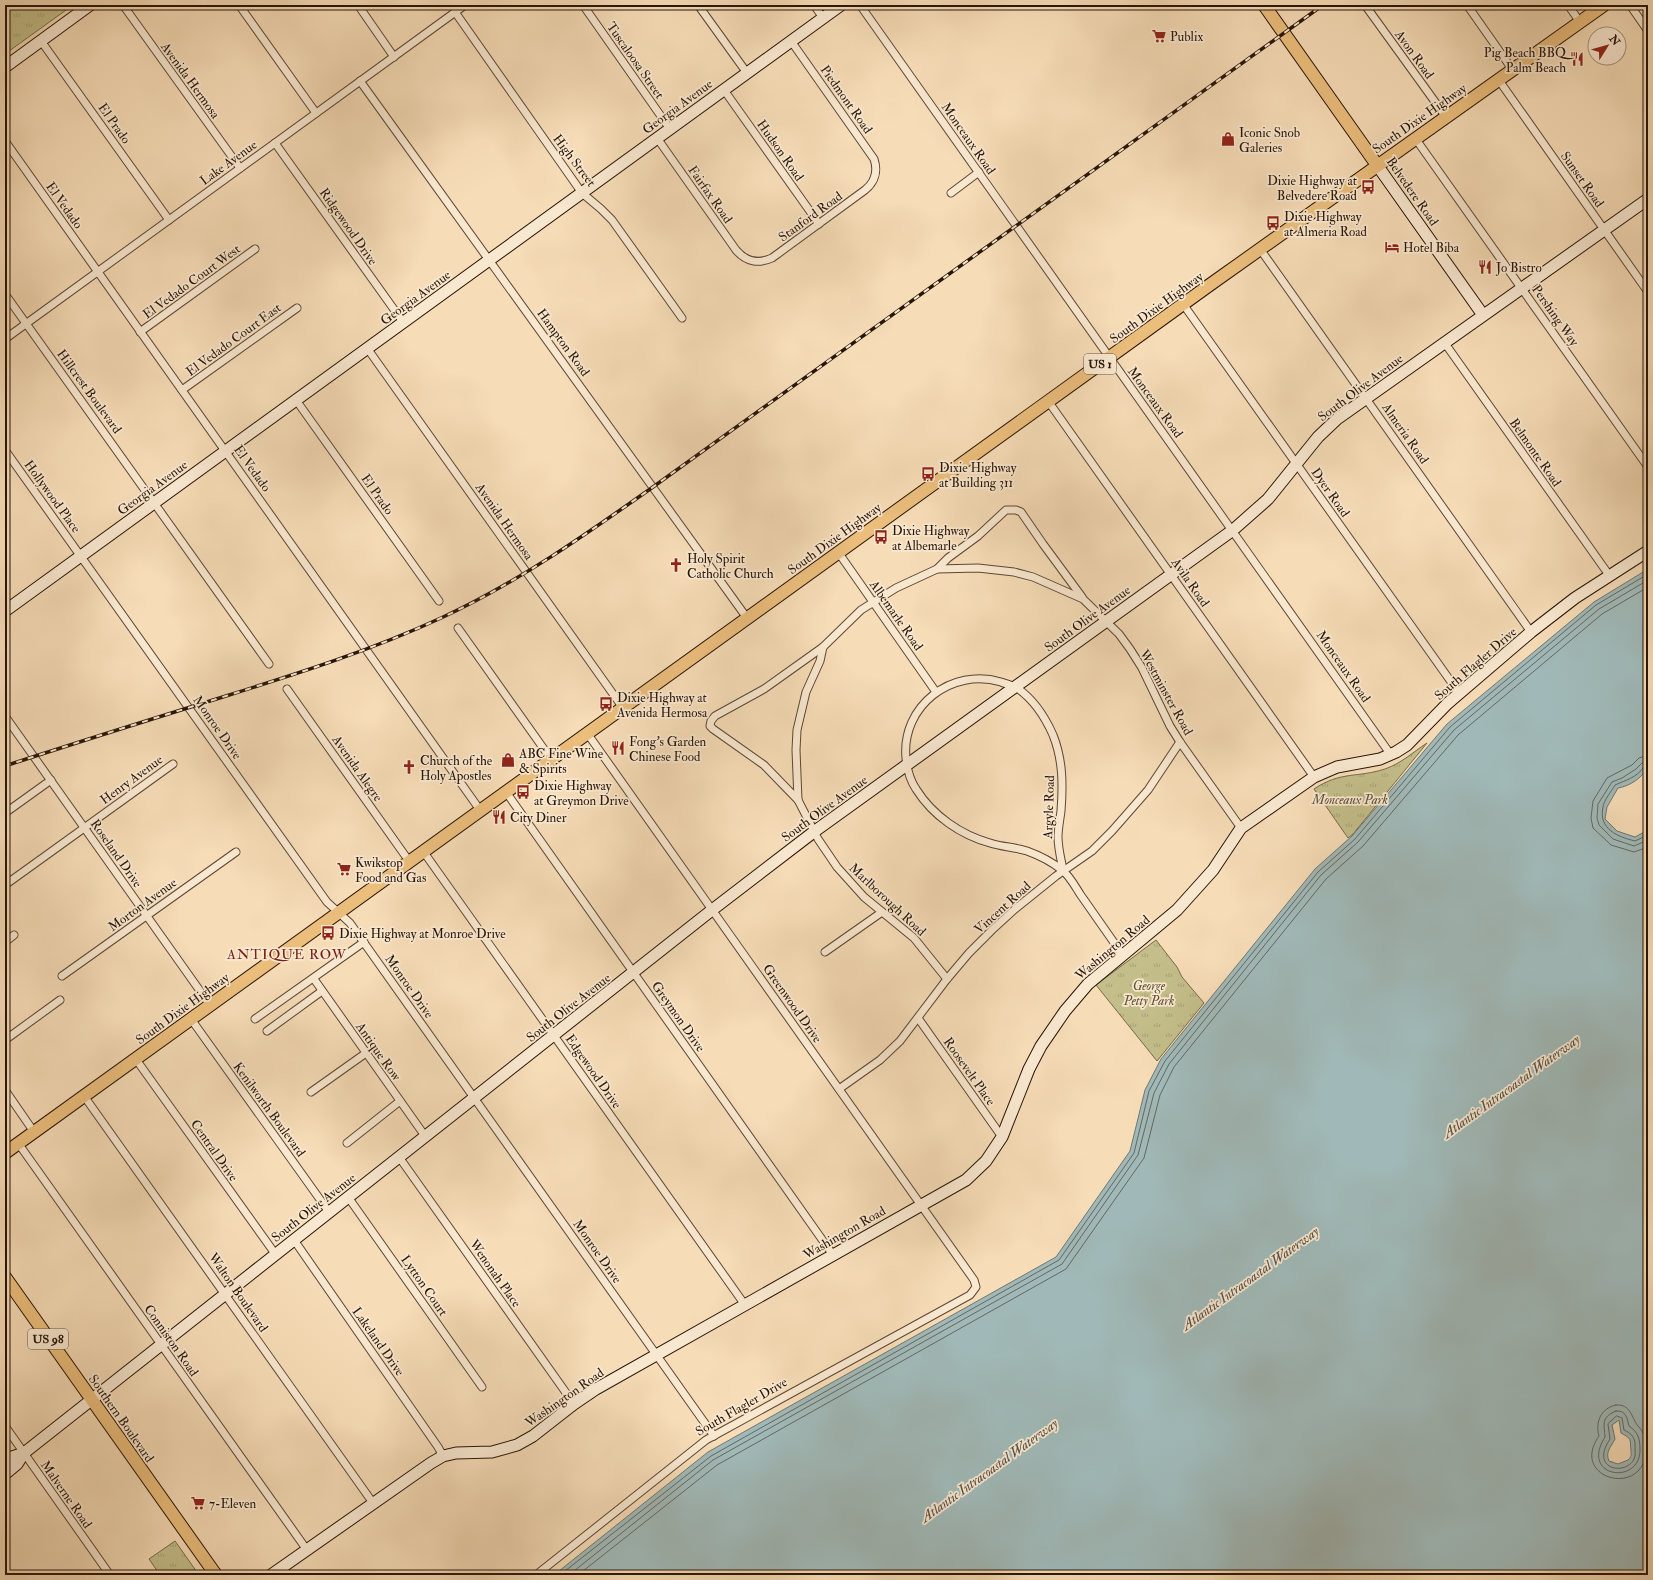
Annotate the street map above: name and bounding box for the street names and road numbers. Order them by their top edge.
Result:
street label: Tuscaloosa Street [603,19,667,102]
street label: Avon Road [1391,26,1438,83]
street label: Avenida Hermosa [157,39,224,122]
street label: Piedmont Road [817,62,876,137]
street label: Georgia Avenue [639,76,716,138]
street label: South Dixie Highway [1369,80,1471,158]
street label: El Prado [94,100,134,147]
street label: Monceaux Road [938,100,999,178]
street label: Hudson Road [753,117,807,185]
street label: High Street [549,131,599,190]
street label: Lake Avenue [197,136,261,189]
street label: Sunset Road [1557,149,1608,211]
street label: Belvedere Road [1383,154,1442,229]
street label: Fairfax Road [684,163,736,227]
street label: El Vedado [42,179,86,232]
street label: Ridgewood Drive [316,185,381,269]
street label: Stanford Road [776,188,846,245]
street label: El Vedado Court West [140,241,243,323]
street label: Georgia Avenue [377,267,454,329]
street label: South Dixie Highway [1107,268,1207,348]
street label: Pershing Way [1527,282,1582,350]
street label: El Vedado Court East [183,300,284,380]
street label: Hampton Road [532,306,593,381]
street label: Hillcrest Boulevard [53,346,125,437]
street label: South Olive Avenue [1315,350,1407,425]
road number: US 1 [1084,354,1116,374]
street label: Monceaux Road [1124,364,1187,442]
street label: Almeria Road [1378,399,1432,468]
street label: Belmonte Road [1506,415,1565,490]
street label: El Vedado [230,442,274,495]
street label: Hollywood Place [20,457,84,537]
street label: Georgia Avenue [114,457,191,519]
street label: Dyer Road [1307,465,1353,521]
street label: El Prado [357,471,397,518]
street label: Avenida Hermosa [471,479,537,564]
street label: South Dixie Highway [785,499,885,579]
street label: Avila Road [1167,554,1213,610]
street label: Albemarle Road [865,577,927,654]
street label: South Olive Avenue [1041,582,1134,655]
street label: South Flagler Drive [1431,623,1520,704]
street label: Monceaux Road [1313,628,1374,706]
street label: Westminster Road [1136,646,1197,739]
street label: Monroe Drive [189,693,245,763]
street label: Avenida Alegre [328,732,386,805]
street label: Henry Avenue [97,751,167,809]
street label: South Olive Avenue [778,772,871,845]
street label: Argyle Road [1040,774,1059,840]
street label: Roseland Drive [87,816,146,891]
street label: Marlborough Road [845,860,930,940]
street label: Morton Avenue [105,874,180,935]
street label: Vincent Road [971,878,1035,937]
street label: Washington Road [1071,912,1154,984]
street label: Monroe Drive [381,952,437,1022]
street label: Greenwood Drive [759,961,826,1047]
street label: South Dixie Highway [133,969,233,1049]
street label: South Olive Avenue [523,970,614,1046]
street label: Greymon Drive [647,978,709,1056]
street label: Antique Row [352,1019,405,1085]
street label: Edgewood Drive [562,1031,625,1112]
street label: Roosevelt Place [940,1034,999,1109]
street label: Kenilworth Boulevard [230,1059,309,1160]
street label: Central Drive [187,1117,242,1185]
street label: South Olive Avenue [268,1170,359,1246]
street label: Washington Road [800,1203,889,1263]
street label: Monroe Drive [569,1217,625,1287]
street label: Wenonah Place [465,1236,525,1311]
street label: Walton Boulevard [204,1249,272,1336]
street label: Lytton Court [397,1252,451,1320]
street label: Conniston Road [140,1302,202,1380]
street label: Lakeland Drive [349,1304,408,1380]
road number: US 98 [28,1329,68,1349]
street label: Washington Road [521,1364,607,1431]
street label: Southern Boulevard [85,1372,158,1466]
street label: South Flagler Drive [693,1374,791,1440]
street label: Malverne Road [37,1458,96,1532]

